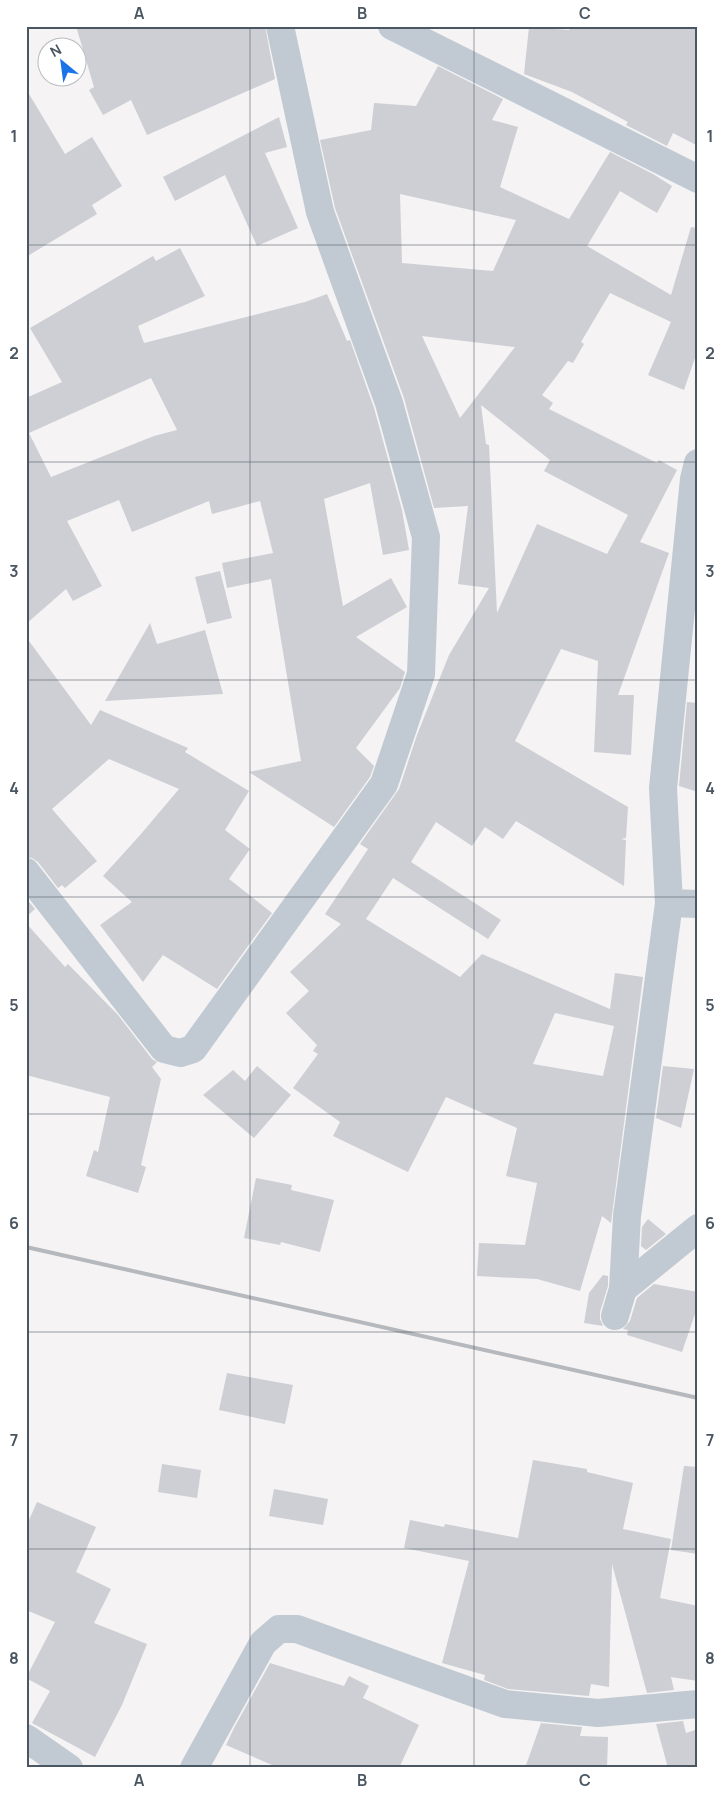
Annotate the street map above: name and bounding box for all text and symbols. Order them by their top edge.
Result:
text: A [134,2,145,24]
text: B [357,2,367,24]
text: C [579,2,591,24]
north arrow [38,38,88,88]
text: N [46,39,64,61]
text: 1 [10,125,18,147]
text: 1 [706,125,714,147]
text: 2 [9,342,19,364]
text: 2 [705,342,715,364]
text: 3 [9,560,19,582]
text: 3 [705,560,715,582]
text: 4 [9,777,19,799]
text: 4 [705,777,715,799]
text: 5 [9,994,19,1016]
text: 5 [705,994,715,1016]
text: 6 [9,1212,19,1234]
text: 6 [705,1212,715,1234]
text: 7 [10,1429,18,1451]
text: 7 [706,1429,714,1451]
text: 8 [9,1647,19,1669]
text: 8 [705,1647,715,1669]
text: A [134,1769,145,1791]
text: B [357,1769,367,1791]
text: C [579,1769,591,1791]

